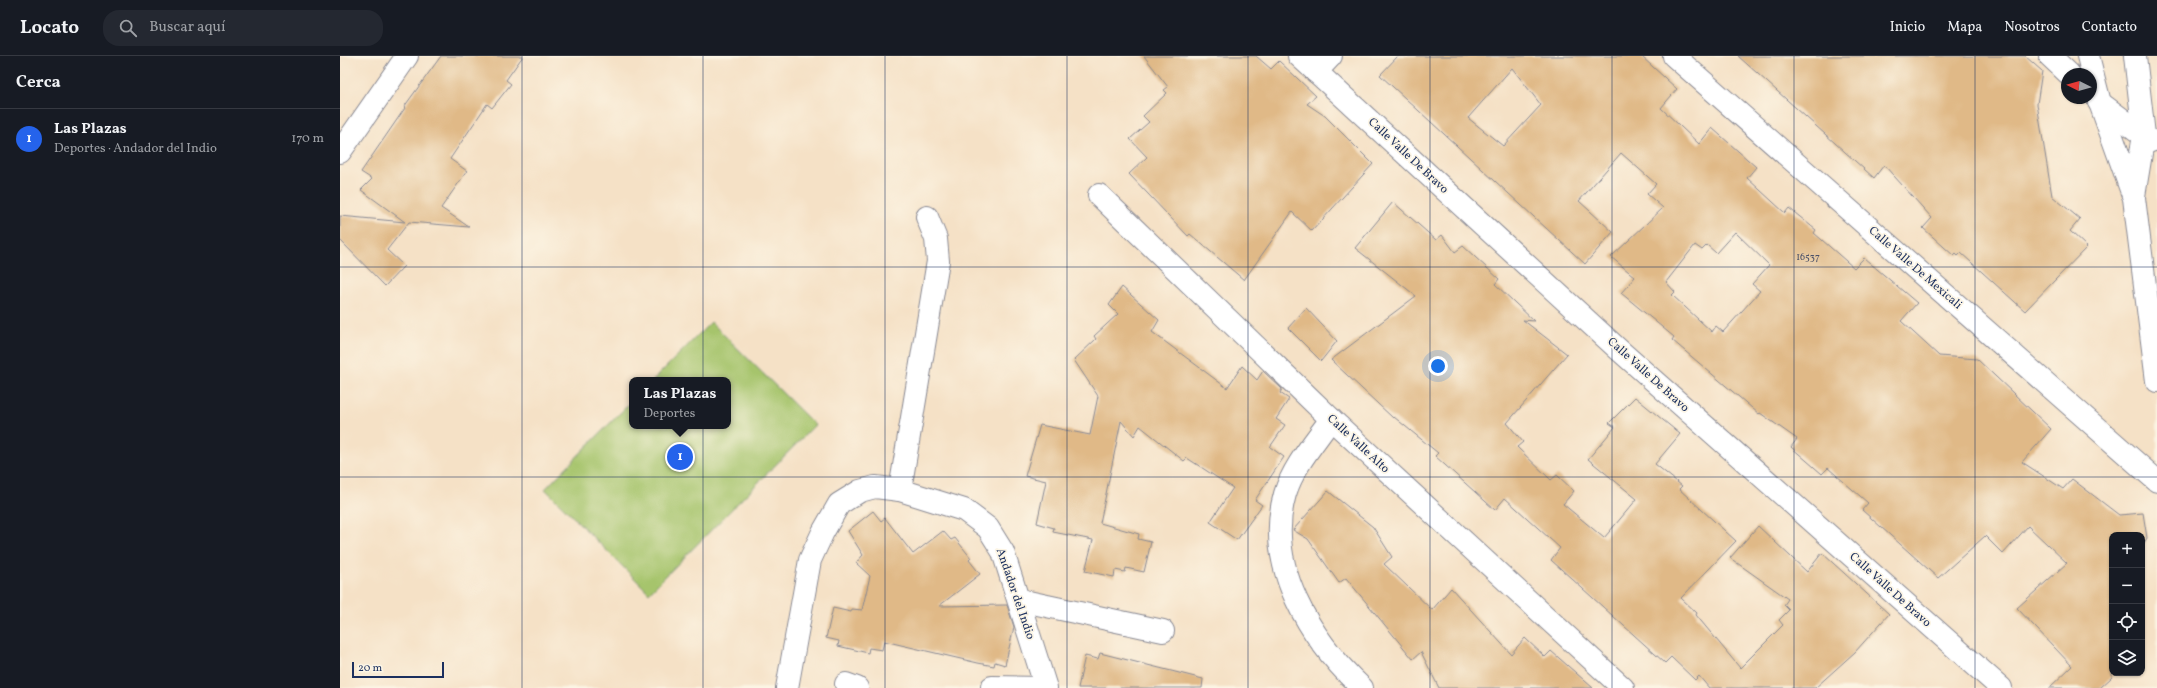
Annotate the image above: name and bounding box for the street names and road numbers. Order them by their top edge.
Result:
street label: Calle Valle De Bravo [1364,114,1452,198]
street label: Calle Valle De Mexicali [1865,223,1965,313]
street label: Calle Valle De Bravo [1604,334,1692,416]
street label: Calle Valle Alto [1323,411,1393,477]
street label: Andador del Indio [992,546,1038,642]
street label: Calle Valle De Bravo [1846,549,1934,631]

